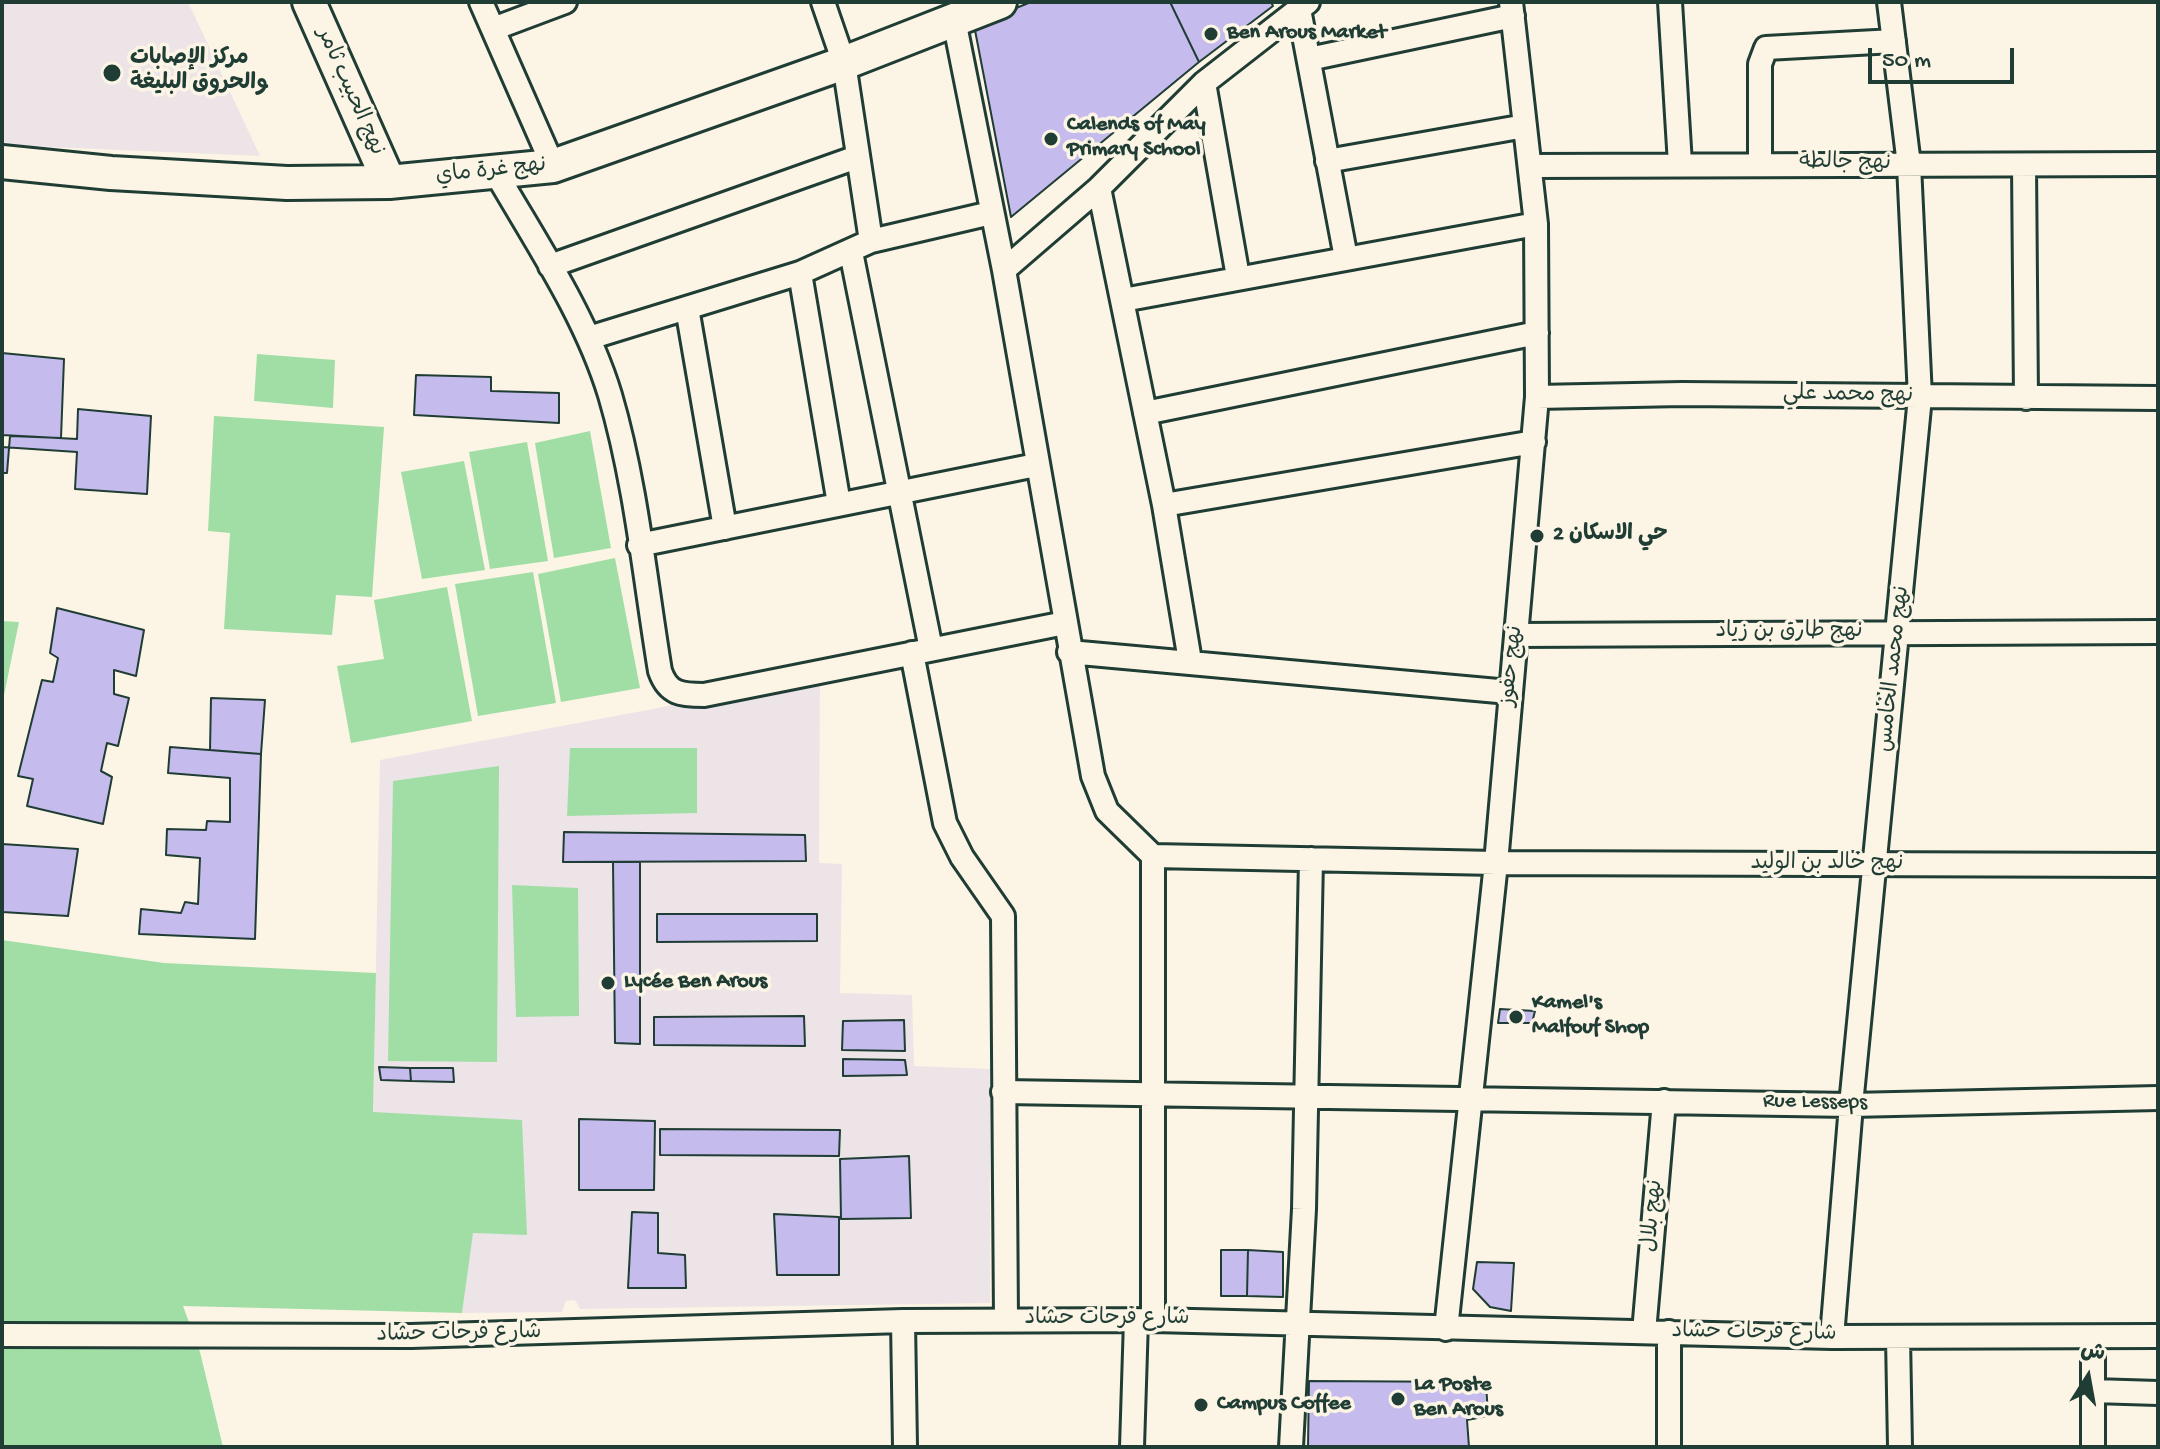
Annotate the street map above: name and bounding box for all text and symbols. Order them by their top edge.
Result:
place label: Ben Arous Market [1227,21,1386,47]
street label: نهج الحبيب ثامر [309,24,389,160]
marker: Ben Arous Market [1202,25,1220,43]
scale bar [1872,32,2018,82]
place label: مركز الإصابات والحروق البليغة [130,47,269,98]
text: 50 m [1882,47,1931,76]
marker: مركز الإصابات والحروق البليغة [101,62,123,84]
place label: Calends of May Primary School [1067,113,1206,164]
marker: Calends of May Primary School [1042,130,1060,148]
street label: نهج جالطة [1799,150,1891,178]
street label: نهج غرة ماي [434,153,548,191]
street label: نهج محمد علي [1783,382,1913,410]
place label: حي الاسكان 2 [1553,523,1668,549]
marker: حي الاسكان 2 [1528,527,1546,545]
street label: نهج محمد الخامس [1873,585,1917,753]
street label: نهج طارق بن زياد [1715,620,1863,646]
street label: نهج حفوز [1496,624,1530,708]
street label: نهج خالد بن الوليد [1751,852,1903,878]
place label: Lycée Ben Arous [624,970,767,996]
marker: Lycée Ben Arous [599,974,617,992]
place label: Kamel's Malfouf Shop [1532,991,1649,1042]
marker: Kamel's Malfouf Shop [1507,1008,1525,1026]
street label: Rue Lesseps [1763,1089,1867,1117]
street label: نهج بلال [1638,1179,1670,1253]
street label: شارع فرحات حشاد [1024,1307,1190,1333]
street label: شارع فرحات حشاد [1671,1319,1837,1349]
street label: شارع فرحات حشاد [376,1320,542,1350]
north arrow [2048,1337,2128,1417]
text: ش [2078,1338,2107,1369]
place label: La Poste Ben Arous [1414,1373,1503,1424]
marker: La Poste Ben Arous [1389,1390,1407,1408]
place label: Campus Coffee [1217,1392,1351,1418]
marker: Campus Coffee [1192,1396,1210,1414]

